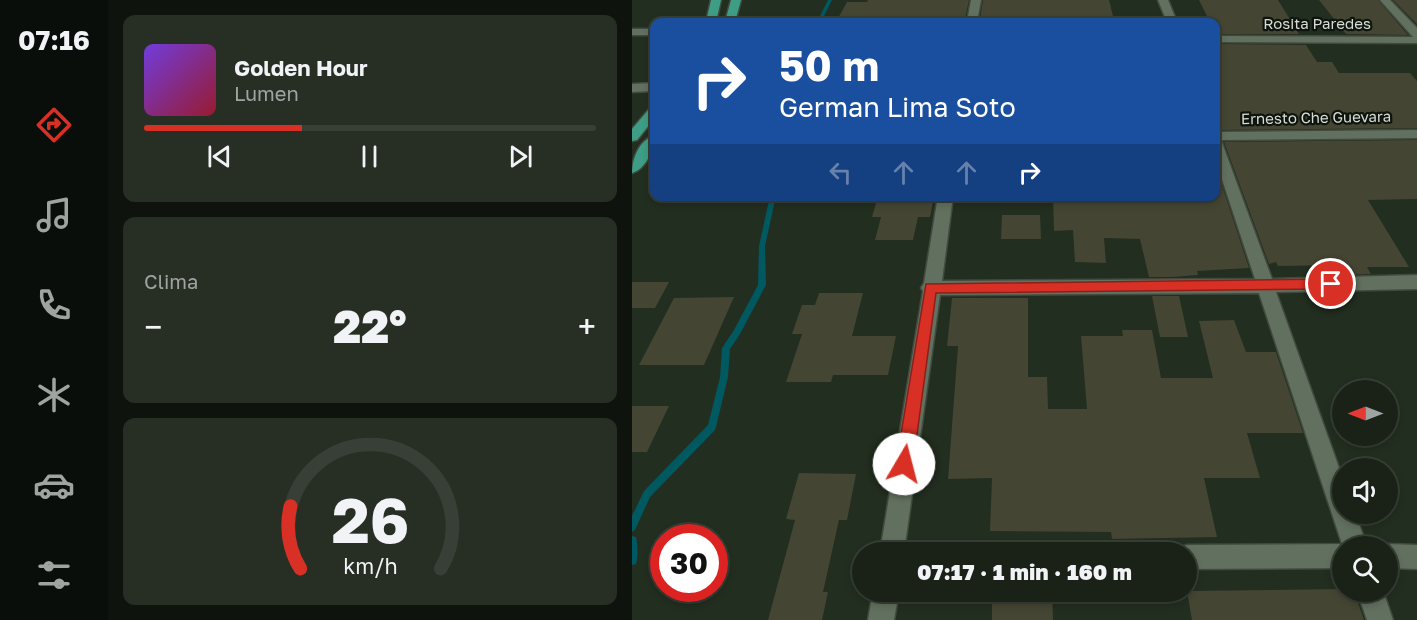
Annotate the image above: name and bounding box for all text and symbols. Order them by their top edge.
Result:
street label: Rosita Paredes [1263,14,1371,32]
text: 07:16 [18,24,90,56]
text: 50 m [779,40,879,90]
icon: right [680,42,758,120]
text: Golden Hour [234,54,368,81]
text: Lumen [234,81,299,105]
text: German Lima Soto [779,91,1016,123]
icon: directions [33,104,75,146]
street label: Ernesto Che Guevara [1241,107,1391,127]
icon: previous [203,140,236,173]
icon: pause [353,140,386,173]
icon: next [504,140,537,173]
icon: left [824,156,857,189]
icon: ahead [887,156,920,189]
icon: ahead [950,156,983,189]
icon: right [1013,156,1046,189]
icon: music [33,194,75,236]
pin [1305,258,1356,309]
icon: arrive [1314,267,1347,300]
text: Clima [144,269,198,293]
icon: phone [33,284,75,326]
text: 22° [333,299,407,353]
text: − [144,307,162,346]
text: + [578,307,596,346]
icon: climate [33,374,75,416]
north arrow [1332,380,1398,446]
map controls [1332,380,1398,602]
position arrow [872,432,936,496]
button: sound [1332,458,1398,524]
icon: car [33,464,75,506]
text: 26 [331,482,409,557]
speed limit sign: 30 [650,524,728,602]
button: search [1332,536,1398,602]
text: km/h [343,553,397,579]
icon: filters [33,554,75,596]
text: 07:17 · 1 min · 160 m [917,558,1132,585]

